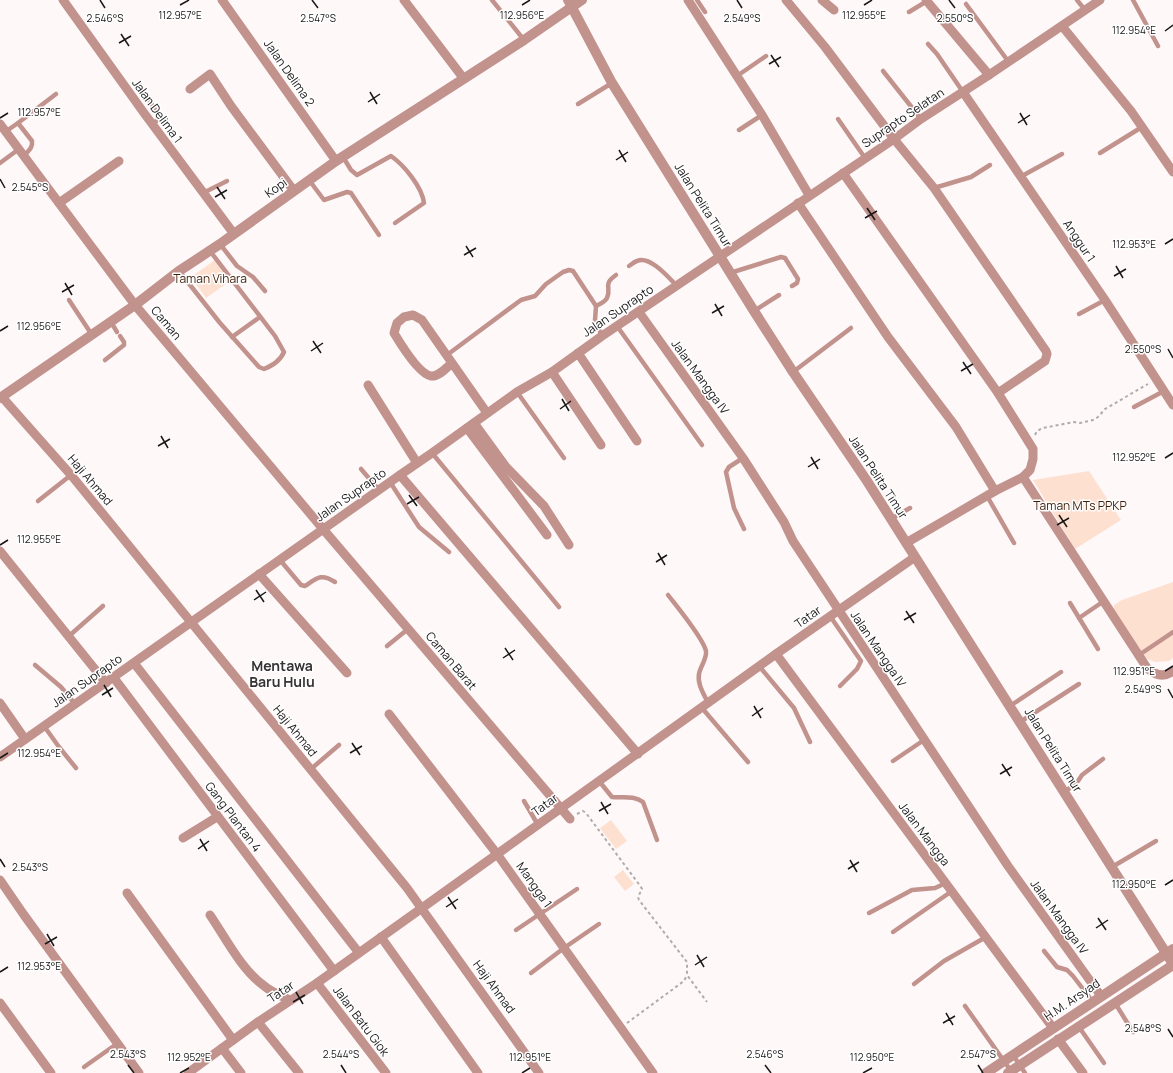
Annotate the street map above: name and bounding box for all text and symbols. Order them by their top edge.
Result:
text: 112.957°E [158,8,202,22]
text: 112.956°E [500,8,545,22]
text: 112.955°E [842,8,886,22]
text: 2.546°S [87,11,123,25]
text: 2.547°S [300,11,336,25]
text: 2.549°S [724,11,760,25]
text: 2.550°S [937,11,973,25]
text: 112.954°E [1112,23,1156,37]
street label: Jalan Delima 2 [260,36,319,110]
street label: Jalan Delima 1 [128,75,187,146]
street label: Suprapto Selatan [858,84,947,151]
text: 112.957°E [17,105,61,119]
street label: Jalan Pelita Timur [671,159,737,251]
street label: Kopi [261,174,290,201]
text: 2.545°S [12,180,48,194]
street label: Anggur 1 [1059,216,1100,265]
text: 112.953°E [1112,237,1156,251]
park label: Taman Vihara [173,270,247,287]
street label: Jalan Suprapto [579,281,657,341]
street label: Caman [147,302,186,343]
text: 112.956°E [17,319,62,333]
street label: Jalan Mangga IV [668,336,734,418]
text: 2.550°S [1125,342,1161,356]
street label: Jalan Pelita Timur [845,432,912,522]
text: 112.952°E [1112,450,1156,464]
street label: Haji Ahmad [64,451,117,509]
street label: Jalan Suprapto [312,464,389,525]
park label: Taman MTs PPKP [1033,497,1127,514]
text: 112.955°E [17,532,61,546]
street label: Tatar [791,601,825,632]
street label: Jalan Mangga IV [847,607,911,691]
street label: Caman Barat [422,628,481,694]
street label: Jalan Suprapto [48,650,125,711]
district label: Mentawa Baru Hulu [249,656,315,691]
text: 112.951°E [1113,664,1155,678]
text: 2.549°S [1125,682,1161,696]
street label: Haji Ahmad [269,701,321,760]
street label: Jalan Pelita Timur [1021,704,1087,796]
text: 112.954°E [17,746,61,760]
street label: Gang Plantan 4 [201,778,265,855]
street label: Tatar [528,789,562,820]
street label: Jalan Mangga [895,798,954,869]
street label: Mangga 1 [513,859,556,911]
text: 2.543°S [12,860,48,874]
street label: Jalan Mangga IV [1027,876,1093,958]
text: 112.950°E [1112,877,1156,891]
street label: Haji Ahmad [469,957,519,1017]
text: 112.953°E [17,959,61,973]
street label: H.M. Arsyad [1040,975,1103,1025]
street label: Tatar [264,976,298,1007]
street label: Jalan Batu Giok [329,982,394,1060]
text: 2.548°S [1125,1021,1161,1035]
text: 2.543°S [110,1047,146,1061]
text: 2.544°S [323,1047,359,1061]
text: 2.546°S [747,1047,783,1061]
text: 2.547°S [960,1047,996,1061]
text: 112.952°E [167,1050,211,1064]
text: 112.951°E [509,1050,551,1064]
text: 112.950°E [850,1050,894,1064]

